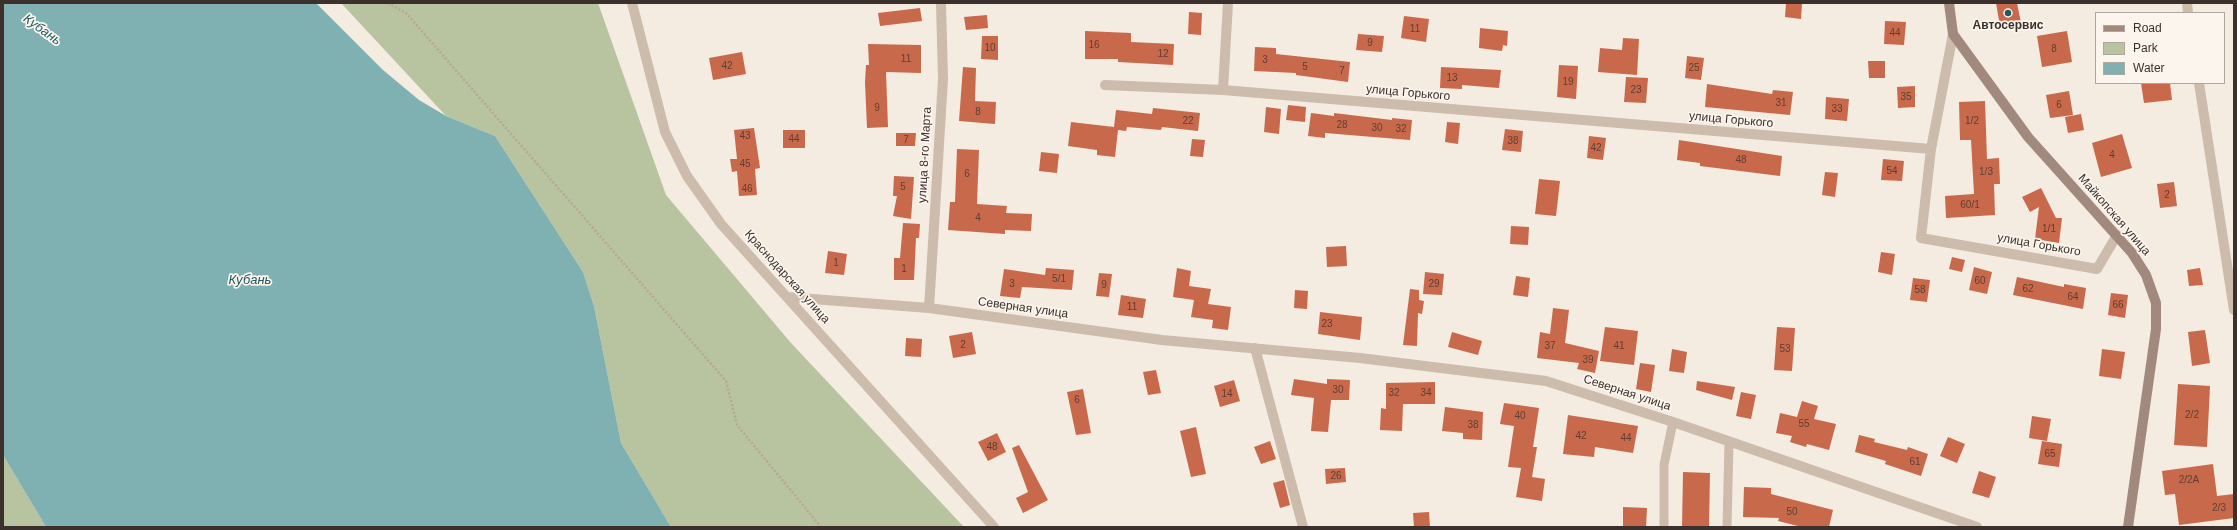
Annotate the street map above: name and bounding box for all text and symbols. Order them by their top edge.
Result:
marker: Автосервис [2003,8,2013,18]
water label: Кубань [20,11,64,49]
legend [2095,12,2225,84]
place label: Автосервис [1973,19,2043,33]
text: Road [2133,21,2162,35]
house number: 11 [1410,23,1420,35]
house number: 44 [1889,27,1901,39]
house number: 9 [1367,37,1373,49]
house number: 16 [1088,39,1100,51]
text: Park [2133,41,2158,55]
house number: 10 [984,42,996,54]
house number: 8 [2051,43,2057,55]
house number: 12 [1157,48,1169,60]
house number: 11 [901,53,911,65]
house number: 3 [1262,54,1268,66]
house number: 42 [721,60,733,72]
house number: 5 [1302,61,1308,73]
text: Water [2133,61,2165,75]
house number: 25 [1688,62,1700,74]
house number: 7 [1339,65,1345,77]
house number: 13 [1446,72,1458,84]
house number: 19 [1562,76,1574,88]
street label: улица Горького [1365,82,1451,104]
house number: 23 [1630,84,1642,96]
house number: 35 [1900,91,1912,103]
house number: 31 [1775,97,1787,109]
house number: 6 [2056,99,2062,111]
house number: 9 [874,102,880,114]
house number: 33 [1831,103,1843,115]
house number: 8 [975,106,981,118]
street label: улица 8-го Марта [915,107,935,203]
street label: улица Горького [1688,109,1774,131]
house number: 22 [1182,115,1194,127]
house number: 1/2 [1965,115,1979,127]
house number: 28 [1336,119,1348,131]
house number: 30 [1371,122,1383,134]
house number: 32 [1395,123,1407,135]
house number: 43 [739,130,751,142]
house number: 44 [788,133,800,145]
house number: 7 [903,134,909,146]
house number: 38 [1507,135,1519,147]
house number: 42 [1590,142,1602,154]
house number: 4 [2109,149,2115,161]
house number: 48 [1735,154,1747,166]
house number: 45 [739,158,751,170]
house number: 54 [1886,165,1898,177]
house number: 1/3 [1979,166,1993,178]
house number: 6 [964,168,970,180]
street label: Майкопская улица [2075,171,2153,259]
house number: 5 [900,181,906,193]
house number: 46 [741,183,753,195]
house number: 2 [2164,189,2170,201]
house number: 60/1 [1960,199,1980,211]
house number: 4 [975,212,981,224]
house number: 1/1 [2042,223,2056,235]
street label: Краснодарская улица [741,227,833,327]
street label: улица Горького [1996,231,2082,259]
house number: 1 [833,257,839,269]
house number: 1 [901,263,907,275]
water label: Кубань [229,272,271,288]
house number: 5/1 [1052,273,1066,285]
house number: 60 [1974,275,1986,287]
house number: 3 [1009,278,1015,290]
house number: 29 [1428,278,1440,290]
house number: 9 [1101,279,1107,291]
house number: 62 [2022,283,2034,295]
house number: 58 [1914,284,1926,296]
house number: 64 [2067,291,2079,303]
street label: Северная улица [977,295,1069,321]
house number: 66 [2112,299,2124,311]
house number: 11 [1127,301,1137,313]
house number: 23 [1321,318,1333,330]
house number: 2 [960,339,966,351]
house number: 37 [1544,340,1556,352]
house number: 41 [1613,340,1625,352]
house number: 53 [1779,343,1791,355]
house number: 39 [1582,354,1594,366]
street label: Северная улица [1581,372,1673,414]
house number: 30 [1332,384,1344,396]
house number: 32 [1388,387,1400,399]
house number: 34 [1420,387,1432,399]
house number: 14 [1221,388,1233,400]
house number: 6 [1074,394,1080,406]
house number: 2/2 [2185,409,2199,421]
house number: 40 [1514,410,1526,422]
house number: 55 [1798,418,1810,430]
house number: 38 [1467,419,1479,431]
house number: 42 [1575,430,1587,442]
house number: 44 [1620,432,1632,444]
house number: 48 [986,441,998,453]
house number: 65 [2044,448,2056,460]
house number: 61 [1909,456,1921,468]
house number: 26 [1330,470,1342,482]
house number: 2/2А [2179,474,2199,486]
house number: 2/3 [2212,502,2226,514]
house number: 50 [1786,506,1798,518]

